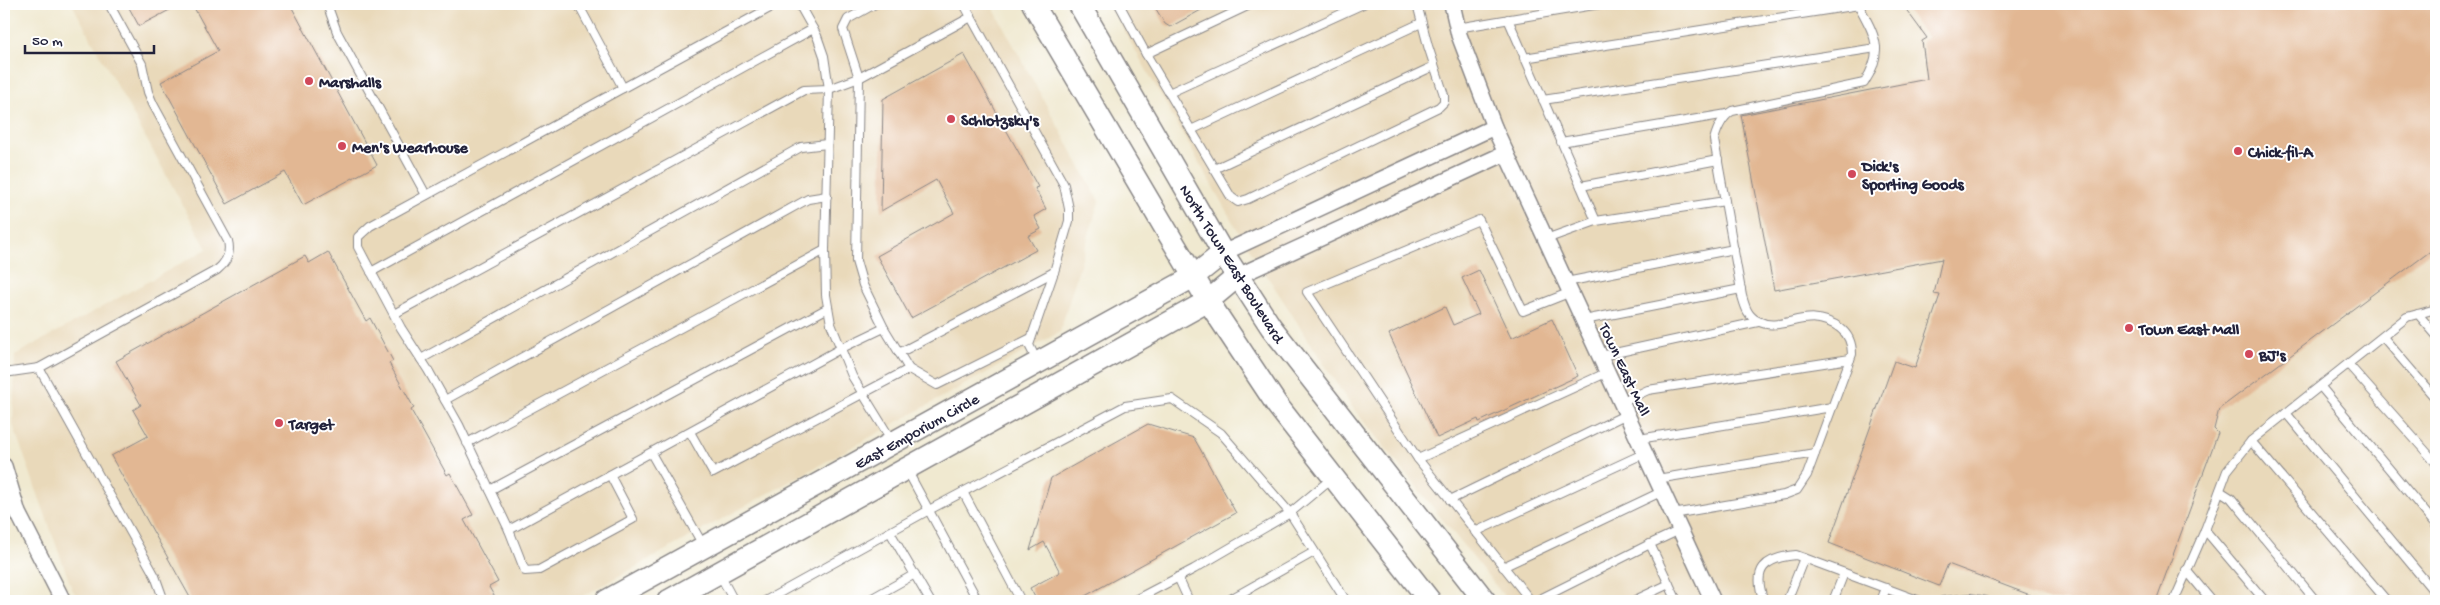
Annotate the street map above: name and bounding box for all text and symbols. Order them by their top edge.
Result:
scale bar [25,22,154,54]
text: 50 m [32,33,63,51]
marker: Marshalls [303,75,315,87]
place label: Marshalls [319,75,382,94]
marker: Schlotzsky's [945,113,957,125]
place label: Schlotzsky's [961,113,1040,132]
marker: Men's Wearhouse [336,140,348,152]
place label: Men's Wearhouse [352,140,468,159]
place label: Chick-fil-A [2247,144,2314,164]
marker: Chick-fil-A [2232,145,2244,157]
place label: Dick's Sporting Goods [1860,159,1965,196]
marker: Dick's Sporting Goods [1846,168,1858,180]
street label: North Town East Boulevard [1173,182,1288,349]
street label: Town East Mall [1593,320,1653,420]
marker: Town East Mall [2123,322,2135,334]
place label: Town East Mall [2137,322,2240,341]
marker: BJ's [2243,348,2255,360]
place label: BJ's [2258,348,2287,367]
street label: East Emporium Circle [852,391,984,475]
marker: Target [273,417,285,429]
place label: Target [287,417,335,436]

